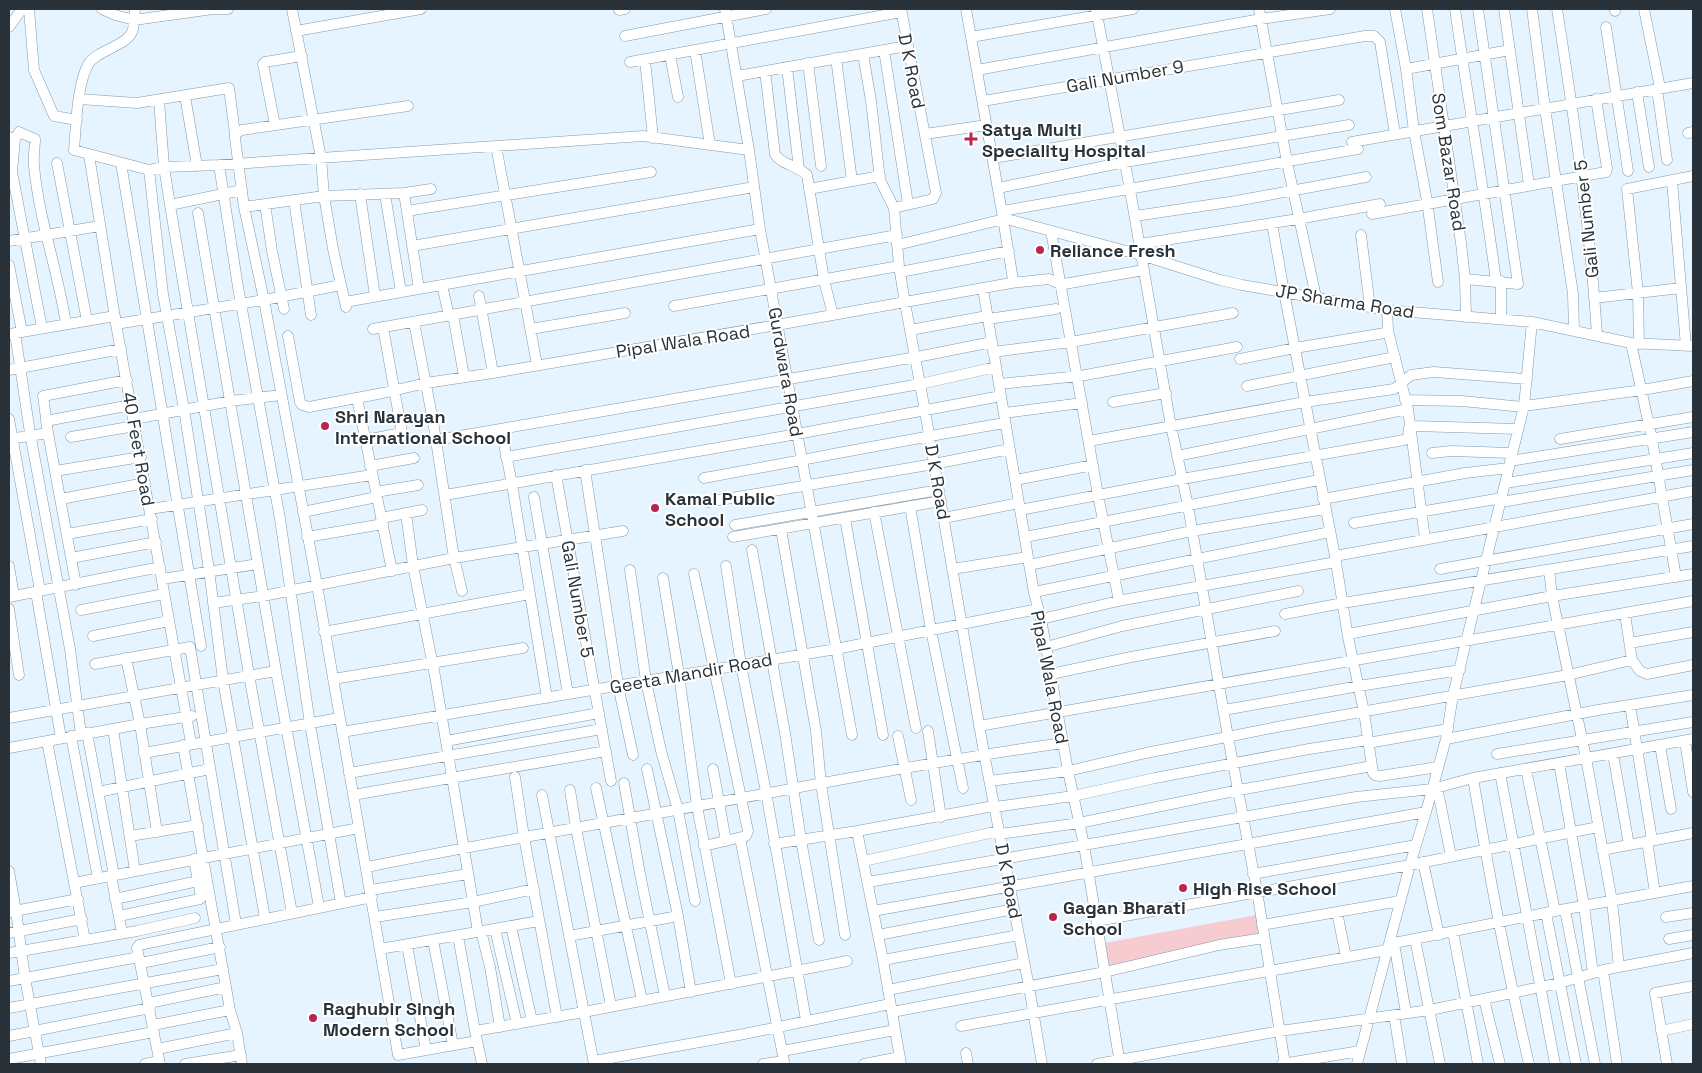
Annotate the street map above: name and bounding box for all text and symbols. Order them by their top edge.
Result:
street label: D K Road [893,31,931,111]
street label: Gali Number 9 [1064,54,1186,98]
street label: Som Bazar Road [1427,91,1471,233]
place label: Satya Multi Speciality Hospital [982,118,1146,162]
marker: Satya Multi Speciality Hospital [964,132,978,146]
street label: Gali Number 5 [1568,159,1604,279]
place label: Reliance Fresh [1050,239,1176,262]
marker: Reliance Fresh [1034,244,1046,256]
street label: JP Sharma Road [1274,279,1416,323]
street label: Gurdwara Road [763,305,809,439]
street label: Pipal Wala Road [614,319,752,363]
street label: 40 Feet Road [118,390,160,508]
place label: Shri Narayan International School [335,405,511,449]
marker: Shri Narayan International School [319,420,331,432]
street label: D K Road [920,442,956,522]
place label: Kamal Public School [665,487,775,531]
marker: Kamal Public School [649,502,661,514]
street label: Gali Number 5 [556,539,600,659]
street label: Pipal Wala Road [1026,608,1074,746]
street label: Geeta Mandir Road [608,647,774,699]
street label: D K Road [990,841,1028,921]
place label: High Rise School [1193,877,1337,900]
marker: High Rise School [1177,882,1189,894]
place label: Gagan Bharati School [1063,896,1186,940]
marker: Gagan Bharati School [1047,911,1059,923]
place label: Raghubir Singh Modern School [323,997,455,1041]
marker: Raghubir Singh Modern School [307,1012,319,1024]

